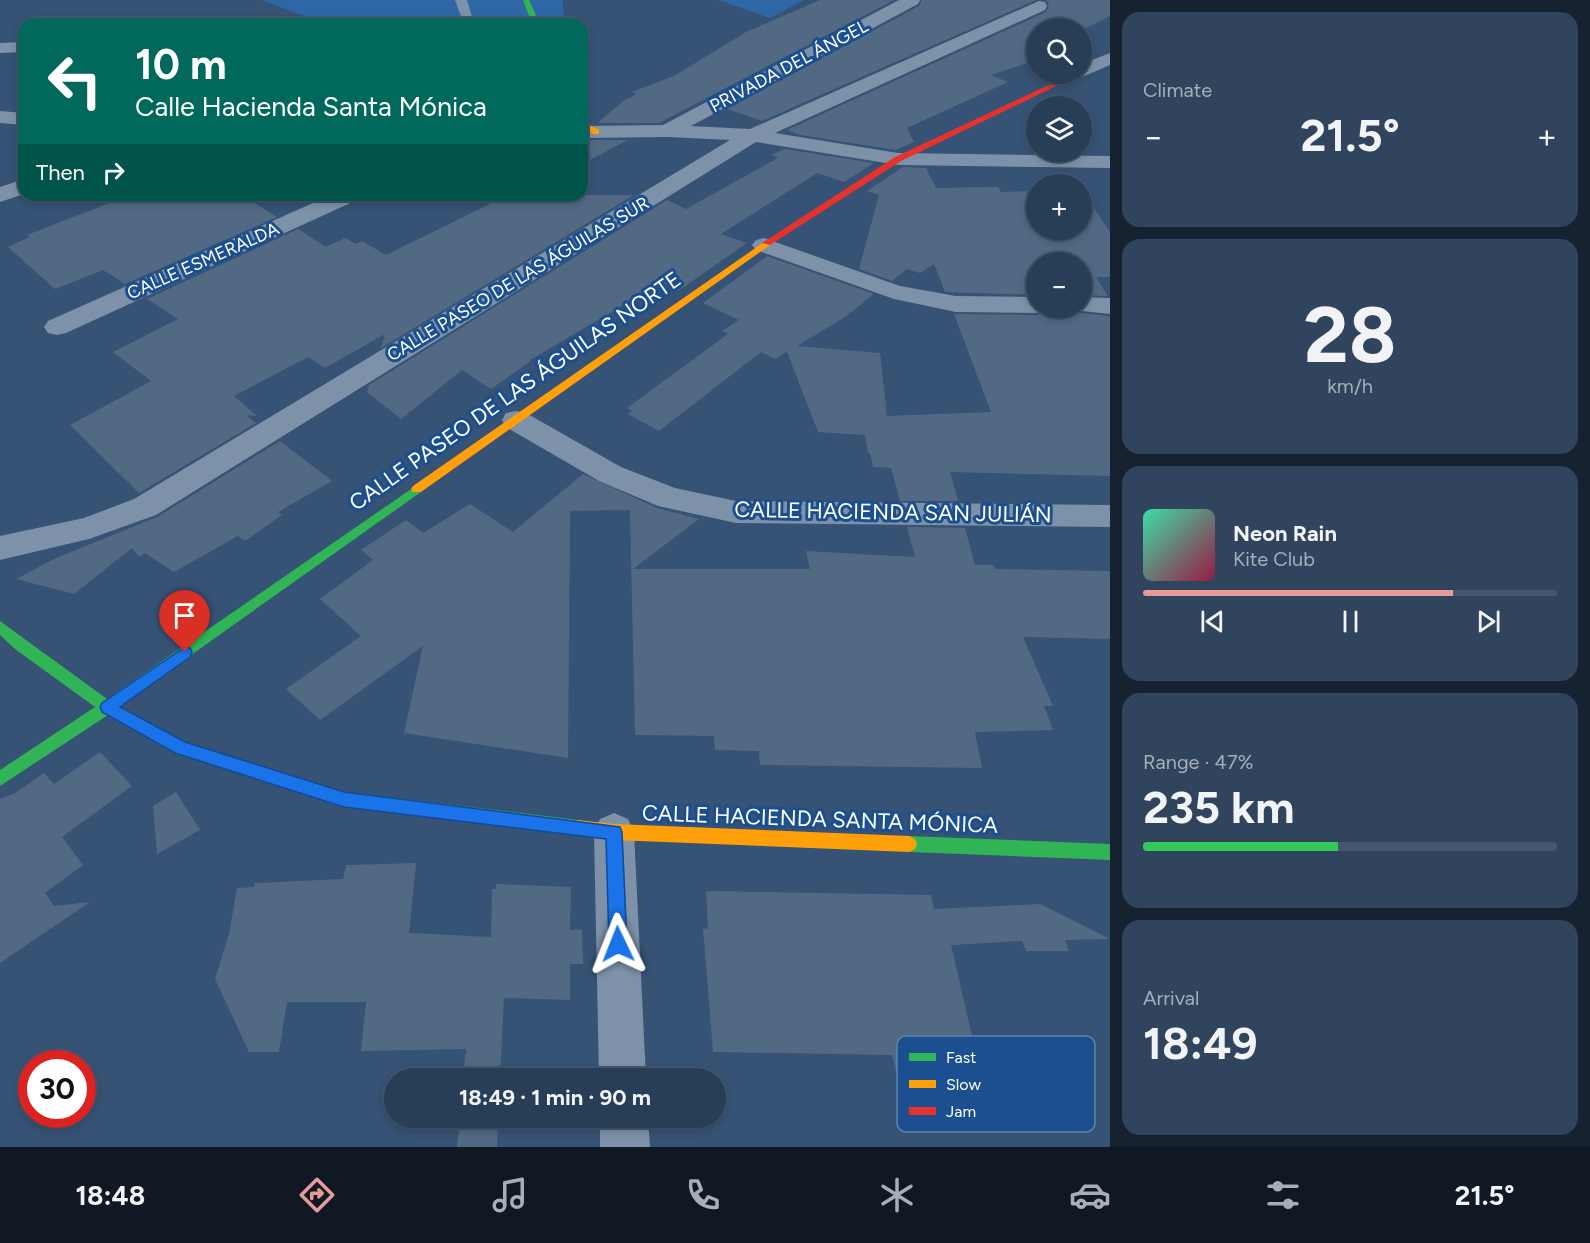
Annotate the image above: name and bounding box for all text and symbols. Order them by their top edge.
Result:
street label: PRIVADA DEL ÁNGEL [706,15,872,117]
map controls [1026,18,1092,318]
button: search [1026,18,1092,84]
text: 10 m [135,39,227,90]
icon: left [36,42,114,120]
text: Climate [1143,78,1212,102]
text: Calle Hacienda Santa Mónica [135,90,487,123]
button: layers [1026,96,1092,162]
text: 21.5° [1300,108,1400,162]
text: − [1143,117,1164,156]
text: + [1536,117,1557,156]
icon: right [97,156,130,189]
text: Then [36,159,85,186]
button: + [1026,174,1092,240]
street label: CALLE PASEO DE LAS ÁGUILAS SUR [383,192,653,366]
street label: CALLE ESMERALDA [124,218,282,304]
button: − [1026,252,1092,318]
street label: CALLE PASEO DE LAS ÁGUILAS NORTE [344,266,686,516]
text: 28 [1304,288,1396,382]
text: km/h [1327,374,1373,398]
street label: CALLE HACIENDA SAN JULIÁN [734,496,1052,528]
text: Neon Rain [1233,520,1337,547]
text: Kite Club [1233,547,1315,571]
pin [159,590,210,652]
icon: arrive [168,599,201,632]
icon: previous [1196,605,1229,638]
icon: pause [1334,605,1367,638]
icon: next [1472,605,1505,638]
text: Range · 47% [1143,750,1253,774]
text: 235 km [1143,780,1294,834]
street label: CALLE HACIENDA SANTA MÓNICA [642,799,999,839]
position arrow [586,912,650,976]
text: Arrival [1143,986,1199,1010]
text: 18:49 [1143,1016,1258,1070]
legend [897,1036,1095,1132]
text: Fast [946,1048,976,1067]
speed limit sign: 30 [18,1050,96,1128]
text: Slow [946,1075,981,1094]
text: 18:49 · 1 min · 90 m [459,1084,651,1111]
text: Jam [946,1102,976,1121]
icon: directions [296,1174,338,1216]
icon: music [489,1174,531,1216]
icon: phone [682,1174,724,1216]
icon: climate [876,1174,918,1216]
icon: car [1069,1174,1111,1216]
icon: filters [1262,1174,1304,1216]
text: 18:48 [76,1179,145,1212]
text: 21.5° [1455,1179,1514,1212]

